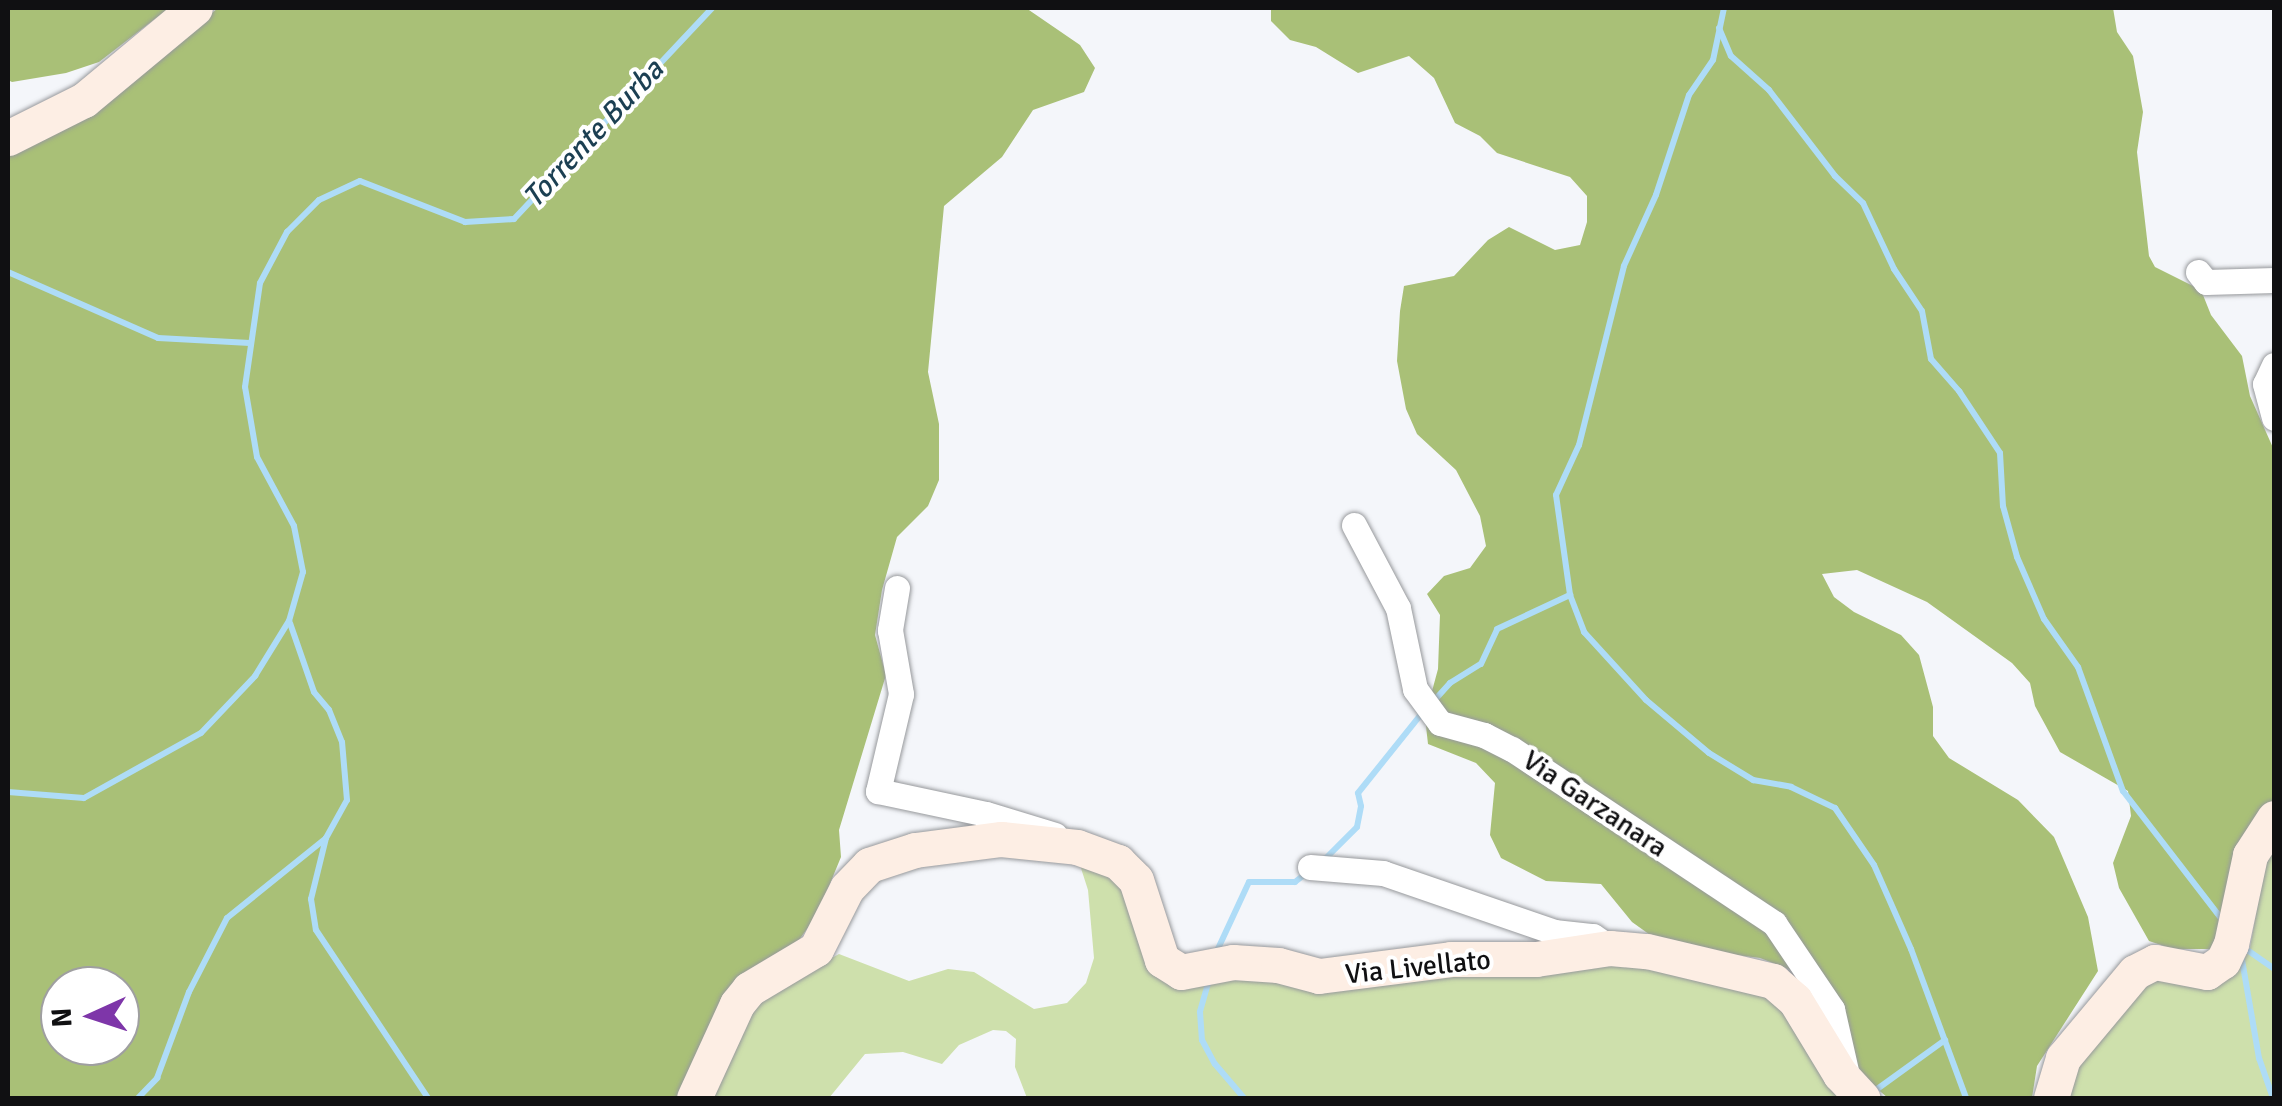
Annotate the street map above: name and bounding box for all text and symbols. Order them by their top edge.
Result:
water label: Torrente Burba [516,53,672,215]
street label: Via Garzanara [1516,743,1674,865]
street label: Via Livellato [1344,943,1492,991]
north arrow [40,966,140,1066]
text: N [45,1007,80,1028]

